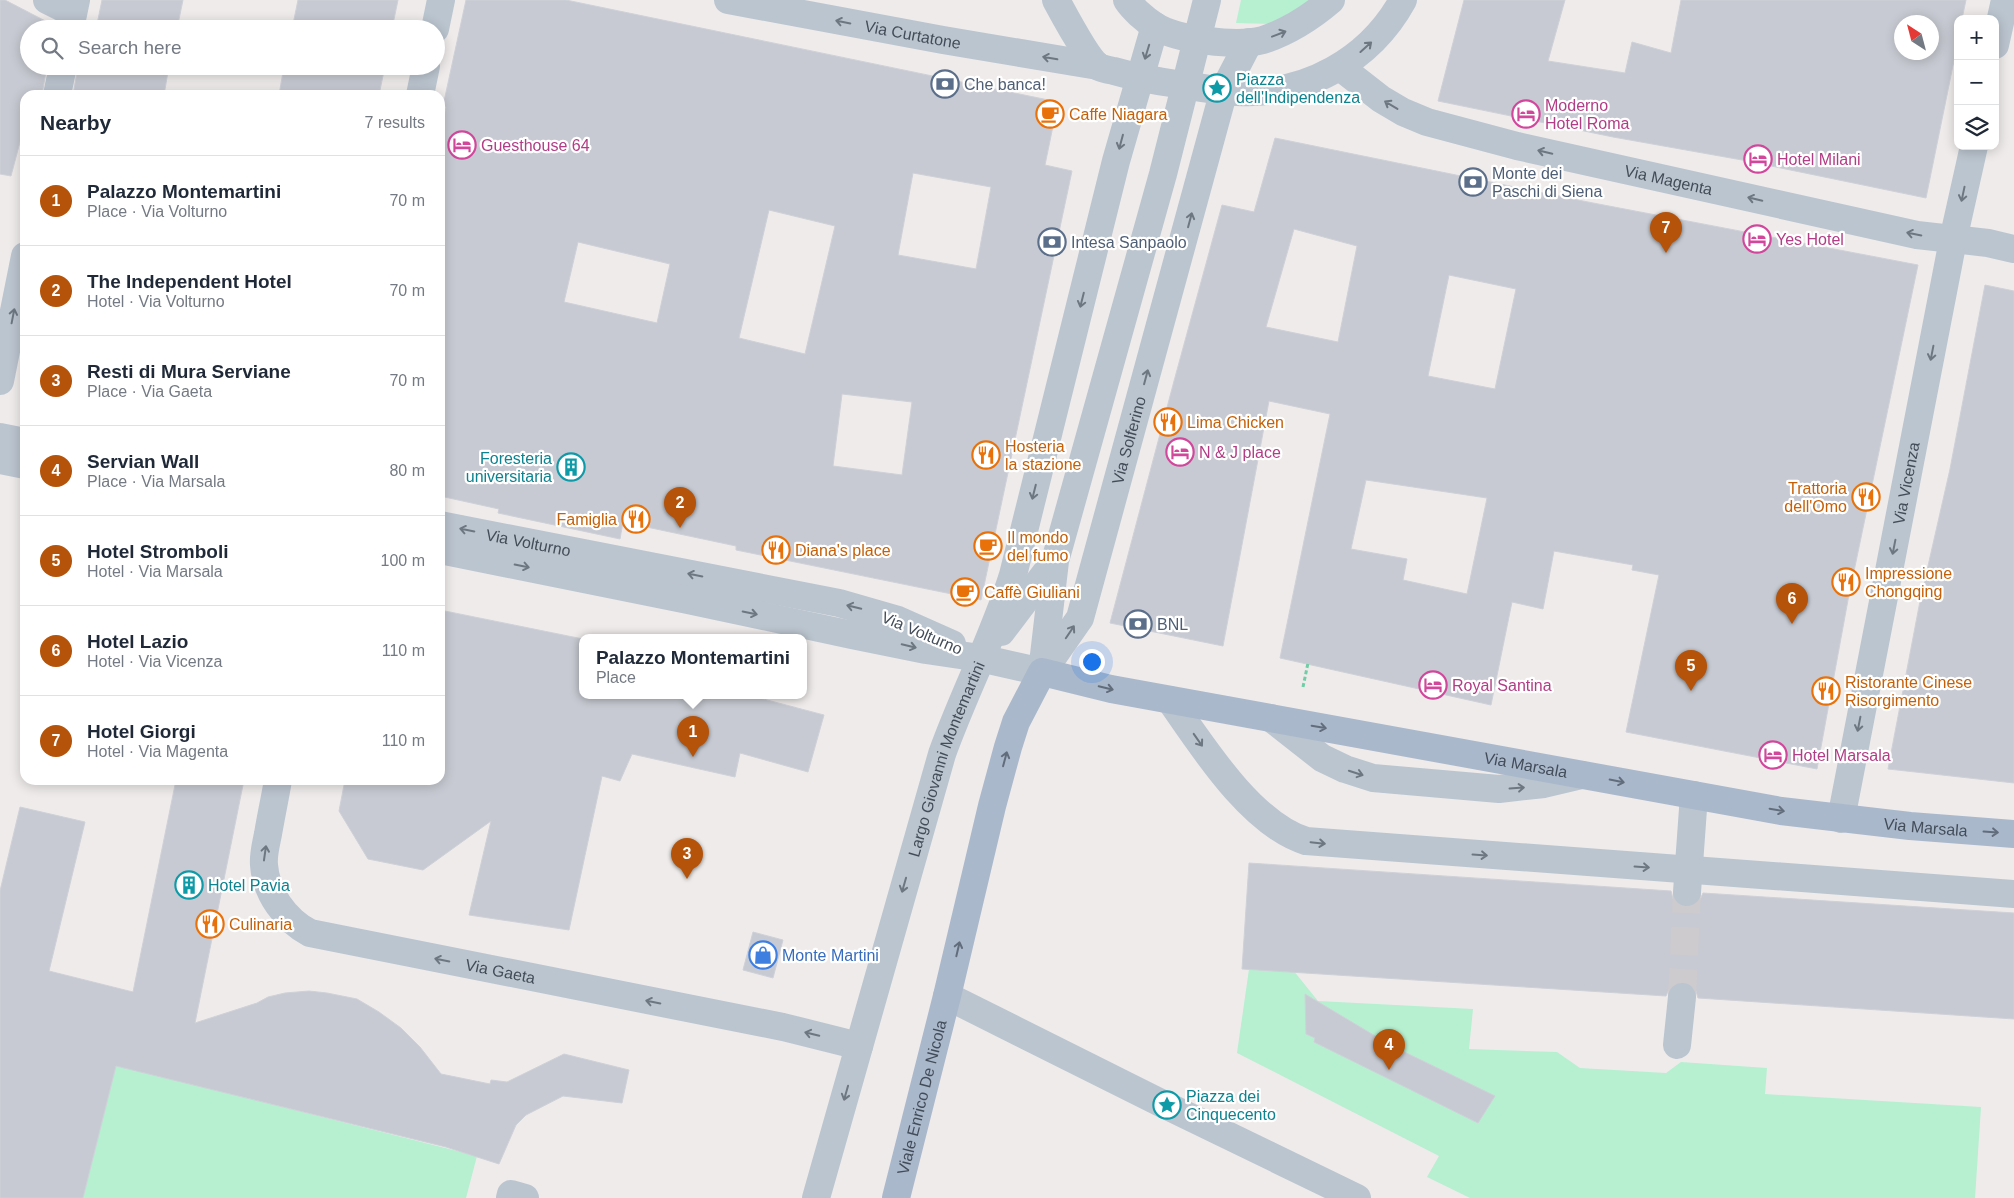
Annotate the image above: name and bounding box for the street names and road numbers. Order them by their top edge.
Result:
street label: Via Curtatone [863,17,962,51]
street label: Via Magenta [1623,162,1714,198]
street label: Via Solferino [1108,394,1149,486]
street label: Via Vicenza [1890,440,1922,526]
street label: Via Volturno [484,526,572,559]
street label: Via Volturno [879,608,965,658]
street label: Largo Giovanni Montemartini [905,659,987,859]
street label: Via Marsala [1483,749,1569,780]
street label: Via Marsala [1883,815,1968,839]
street label: Via Gaeta [464,956,537,986]
street label: Viale Enrico De Nicola [894,1018,949,1176]

